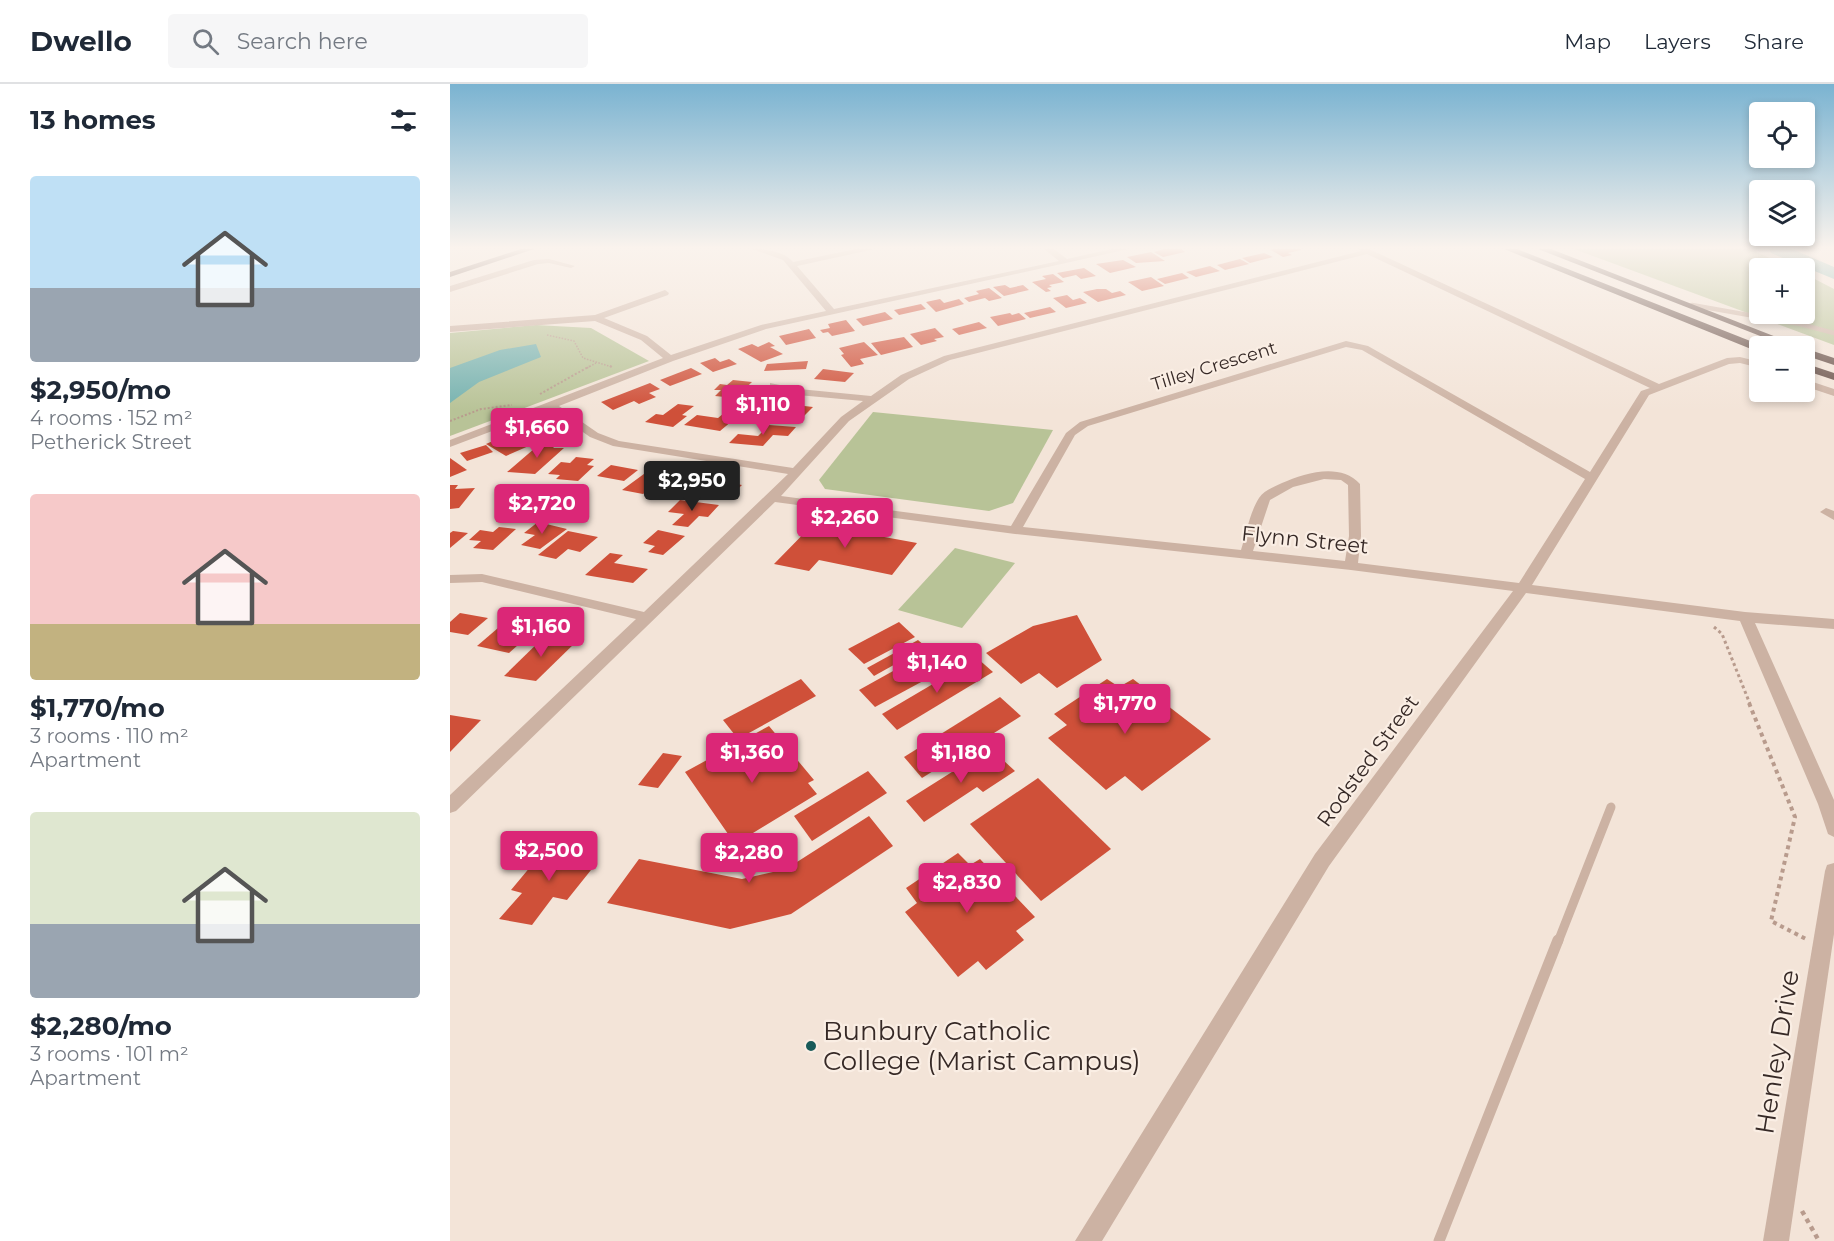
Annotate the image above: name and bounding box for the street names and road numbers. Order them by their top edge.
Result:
street label: Tilley Crescent [1149,337,1279,395]
street label: Flynn Street [1240,520,1370,559]
street label: Rodsted Street [1311,690,1424,832]
street label: Henley Drive [1748,968,1806,1136]

